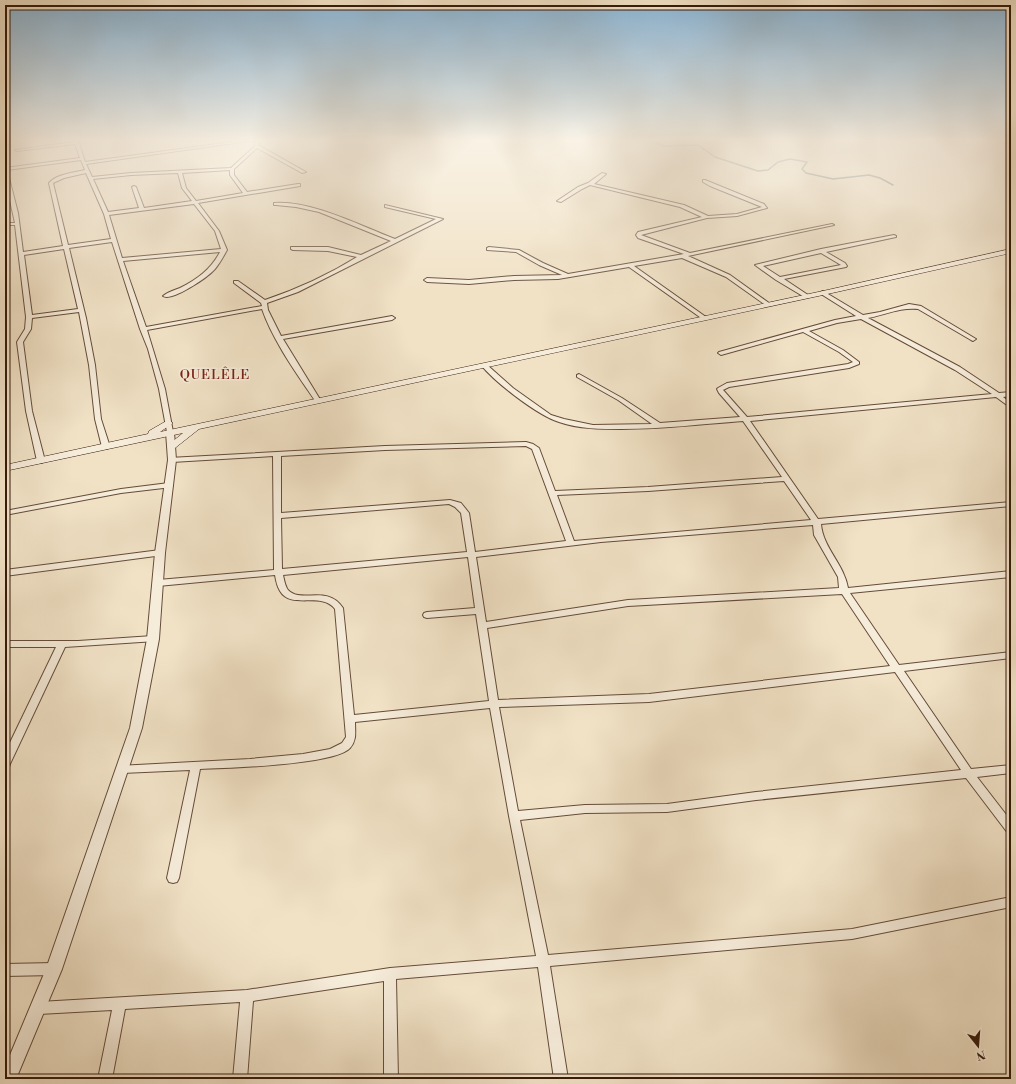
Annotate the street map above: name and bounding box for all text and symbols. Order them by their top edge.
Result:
district label: QUELÊLE [180,366,250,383]
north arrow [958,1026,998,1066]
text: N [974,1047,987,1063]

